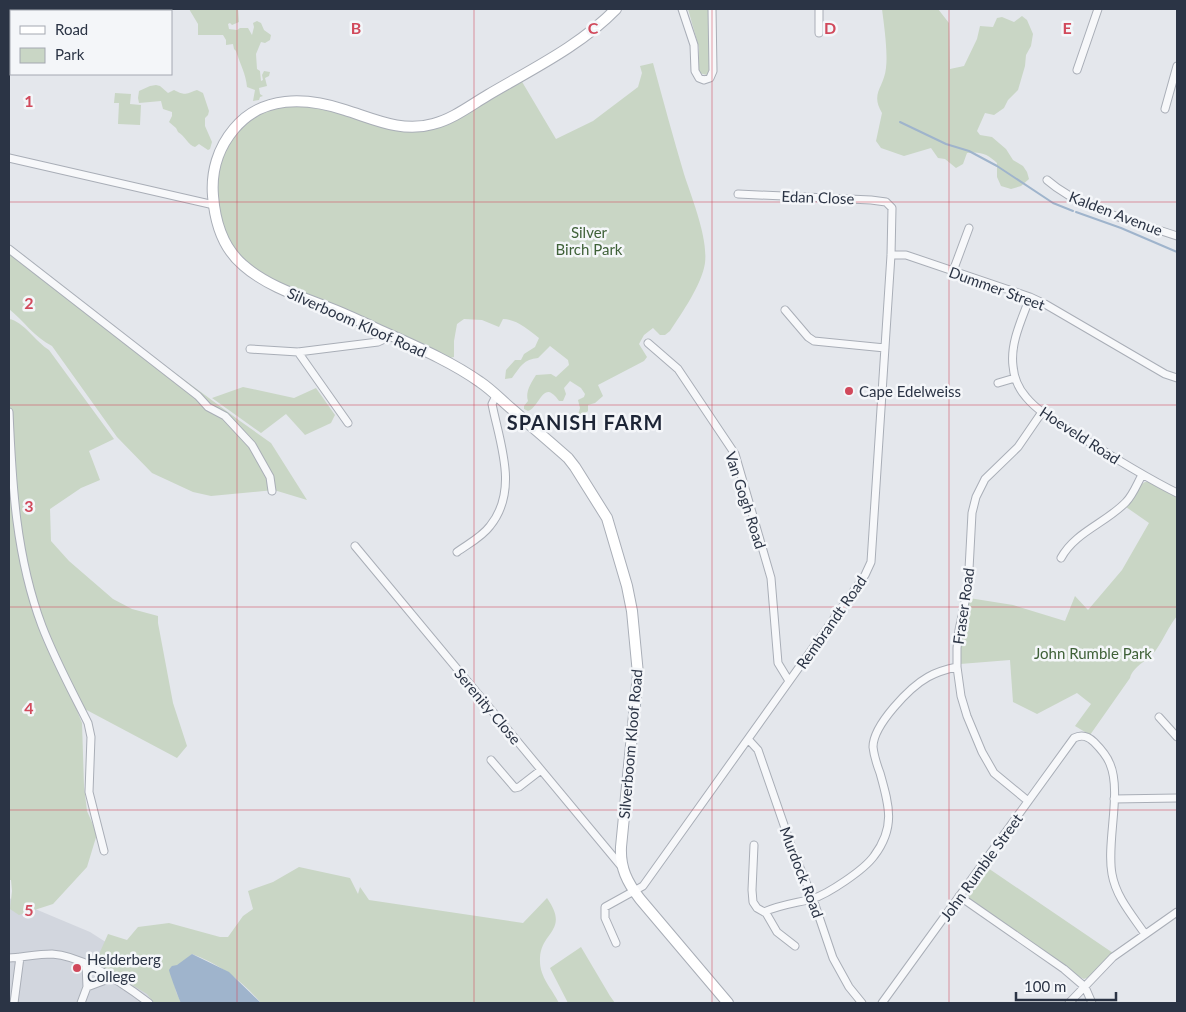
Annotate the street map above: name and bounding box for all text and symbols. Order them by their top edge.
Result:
legend [10,10,172,75]
text: B [351,18,361,37]
text: C [588,18,599,37]
text: D [824,18,836,37]
text: E [1062,18,1072,37]
text: Road [55,20,88,38]
text: Park [55,45,85,63]
text: 1 [24,91,34,110]
street label: Edan Close [781,187,855,207]
street label: Kalden Avenue [1067,187,1165,239]
park label: Silver Birch Park [556,223,623,258]
street label: Dummer Street [947,262,1048,314]
street label: Silverboom Kloof Road [285,283,429,361]
text: 2 [24,293,34,312]
place label: Cape Edelweiss [859,382,961,400]
marker: Cape Edelweiss [843,385,855,397]
street label: Hoeveld Road [1037,402,1123,468]
district label: SPANISH FARM [507,410,663,434]
street label: Van Gogh Road [722,449,770,551]
text: 3 [24,496,34,515]
street label: Fraser Road [949,566,977,646]
street label: Rembrandt Road [792,572,870,672]
park label: John Rumble Park [1034,644,1152,662]
street label: Serenity Close [451,664,525,748]
street label: Silverboom Kloof Road [614,668,646,820]
text: 4 [24,698,34,717]
street label: John Rumble Street [936,809,1026,924]
street label: Murdock Road [776,824,828,920]
text: 5 [24,900,34,919]
place label: Helderberg College [87,950,161,985]
marker: Helderberg College [71,962,83,974]
scale bar [1016,970,1116,1002]
text: 100 m [1024,977,1066,995]

